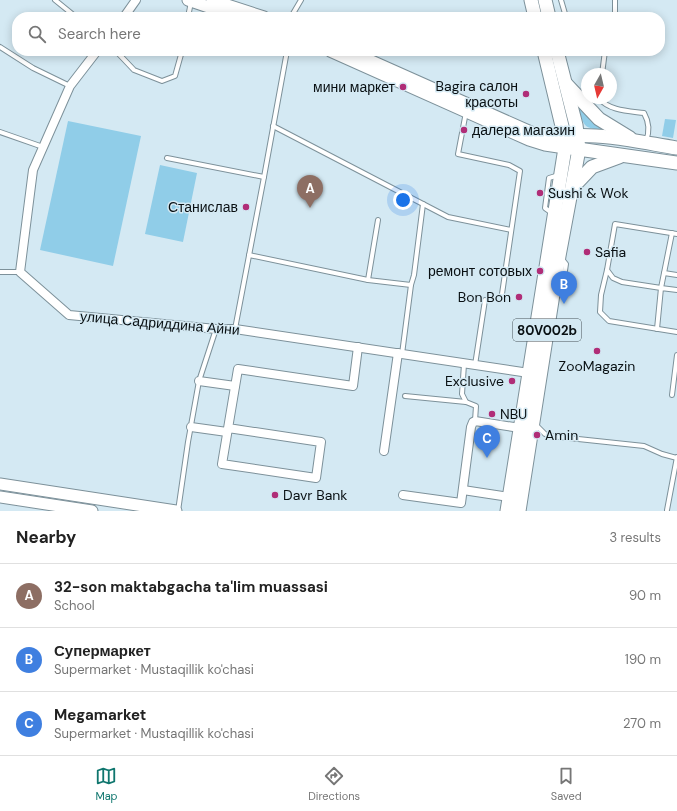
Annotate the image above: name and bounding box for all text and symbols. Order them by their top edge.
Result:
search box [12,12,665,56]
icon: search [26,23,48,45]
text: Search here [58,24,141,44]
north arrow [581,68,617,104]
place label: Bagira салон красоты [436,77,518,111]
place label: мини маркет [313,78,396,96]
marker: мини маркет [398,82,408,92]
marker: Bagira салон красоты [521,89,531,99]
place label: далера магазин [472,121,575,139]
marker: далера магазин [459,125,469,135]
pin: A [297,175,323,208]
place label: Sushi & Wok [548,184,629,202]
marker: Sushi & Wok [535,188,545,198]
your location [393,190,413,210]
place label: Станислав [168,198,238,216]
marker: Станислав [241,202,251,212]
place label: Safia [595,243,626,261]
marker: Safia [582,247,592,257]
place label: ремонт сотовых [428,262,532,280]
marker: ремонт сотовых [535,266,545,276]
pin: B [551,271,577,304]
place label: Bon Bon [458,288,511,306]
marker: Bon Bon [514,292,524,302]
street label: улица Садриддина Айни [79,307,241,339]
road number: 80V002b [513,319,581,341]
marker: ZooMagazin [592,346,602,356]
place label: ZooMagazin [559,357,635,375]
place label: Exclusive [445,372,504,390]
marker: Exclusive [507,376,517,386]
place label: NBU [500,405,527,423]
marker: NBU [487,409,497,419]
pin: C [474,425,500,458]
place label: Amin [545,426,578,444]
marker: Amin [532,430,542,440]
place label: Davr Bank [283,486,347,504]
marker: Davr Bank [270,490,280,500]
text: Nearby [16,526,76,548]
text: 3 results [609,529,661,546]
text: 32-son maktabgacha ta'lim muassasi [54,577,328,597]
text: A [24,587,34,604]
text: 90 m [629,587,661,604]
text: School [54,597,95,614]
text: Супермаркет [54,641,151,661]
text: B [25,651,33,668]
text: 190 m [625,651,661,668]
text: Supermarket · Mustaqillik ko'chasi [54,661,254,678]
text: Megamarket [54,705,146,725]
text: C [24,715,34,732]
text: 270 m [623,715,661,732]
text: Supermarket · Mustaqillik ko'chasi [54,725,254,742]
tab: Map [95,765,118,803]
tab: Directions [308,765,360,803]
tab: Saved [551,765,582,803]

